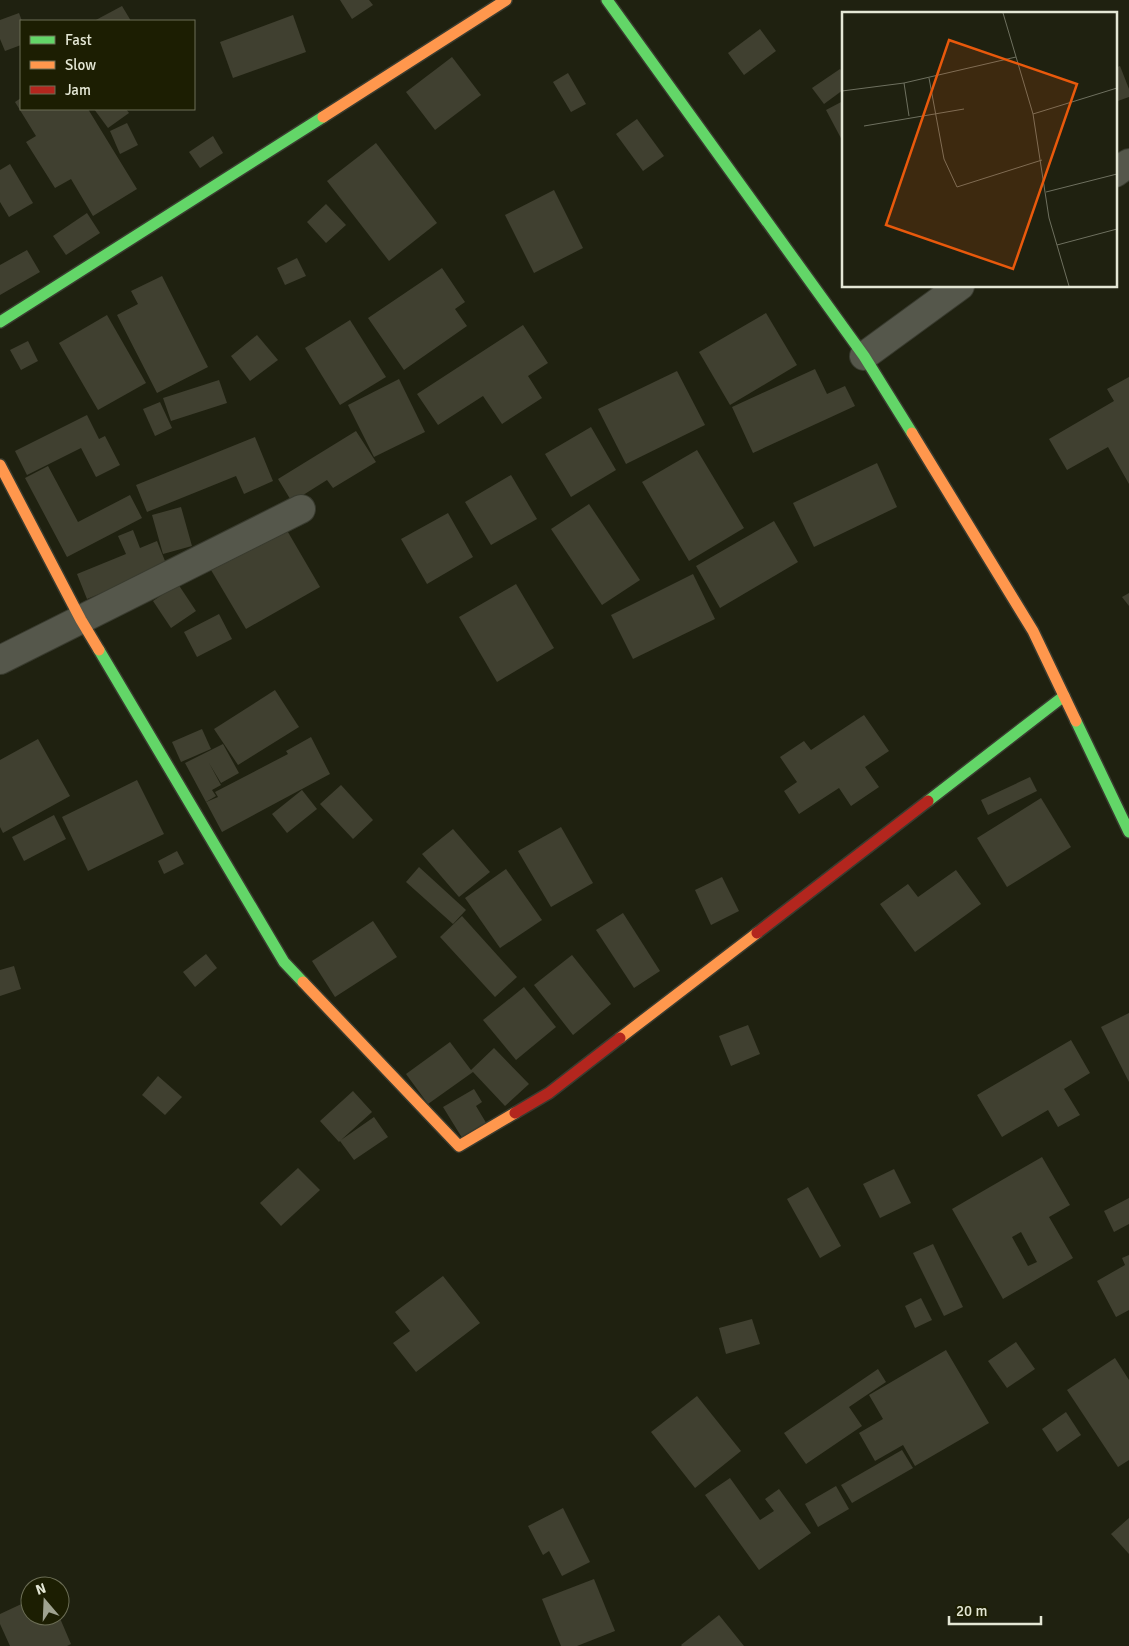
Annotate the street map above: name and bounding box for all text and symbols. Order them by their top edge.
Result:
inset map [842,12,1116,288]
legend [20,20,195,110]
text: Fast [65,31,92,49]
text: Slow [65,56,96,74]
text: Jam [65,81,91,99]
north arrow [20,1576,70,1626]
text: N [34,1580,48,1599]
scale bar [949,1594,1042,1626]
text: 20 m [956,1602,987,1620]

